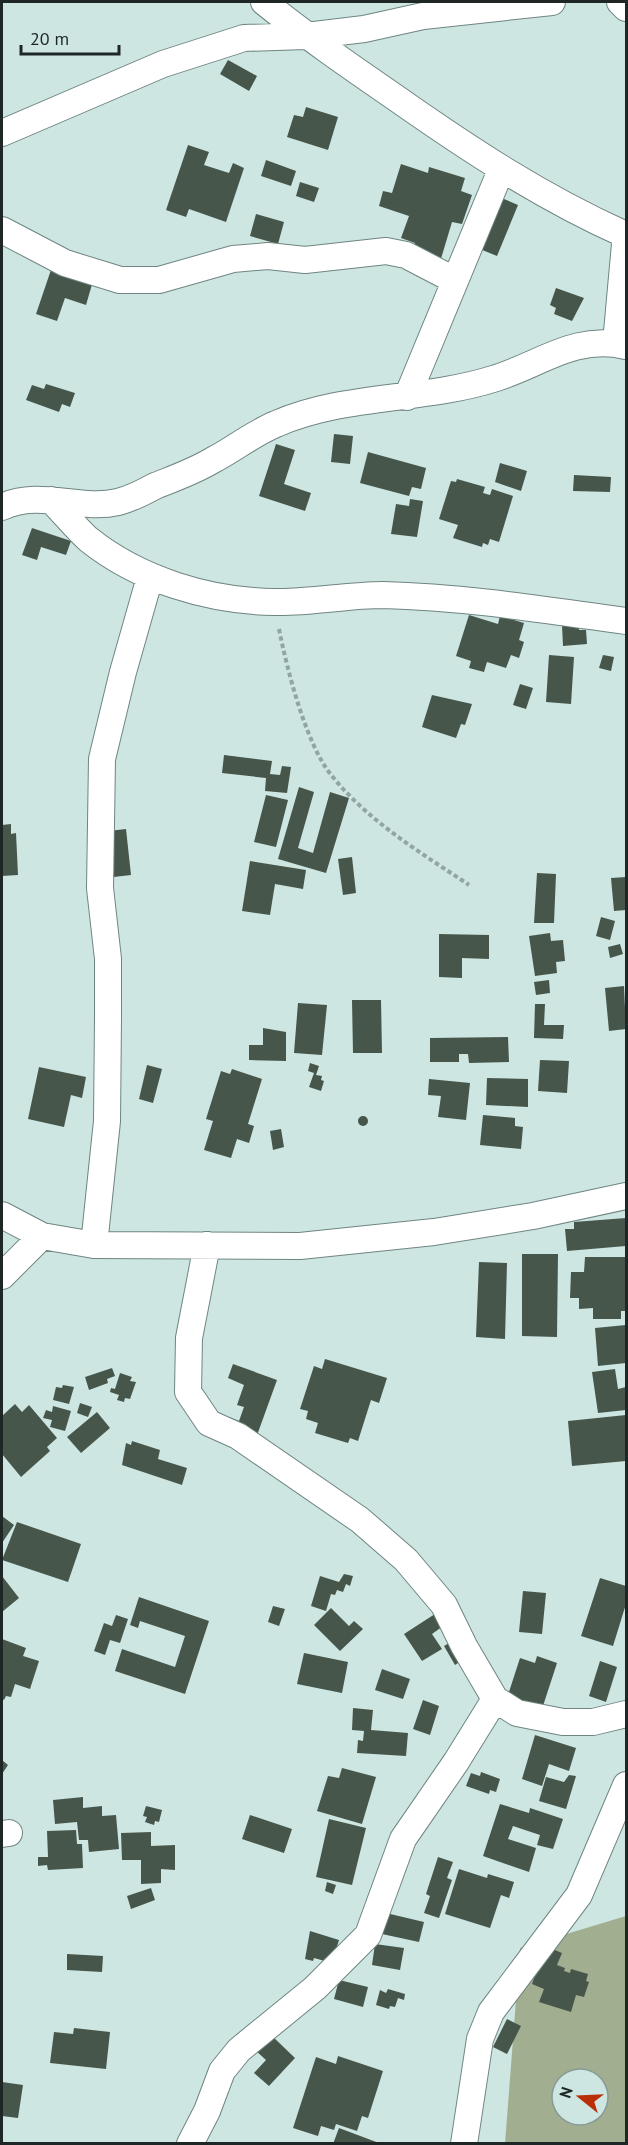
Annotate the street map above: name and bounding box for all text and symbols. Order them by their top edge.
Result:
scale bar [21,18,118,56]
text: 20 m [30,27,69,50]
north arrow [550,2067,610,2127]
text: N [555,2084,577,2100]

